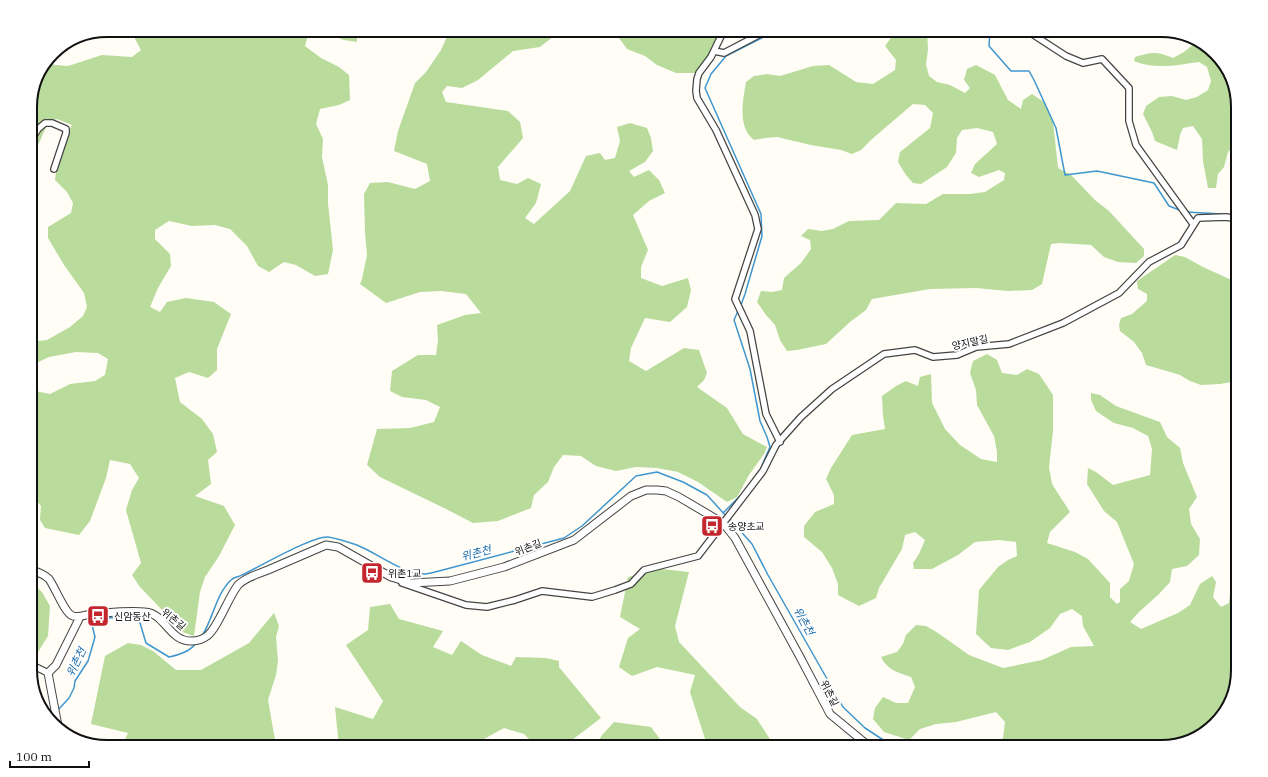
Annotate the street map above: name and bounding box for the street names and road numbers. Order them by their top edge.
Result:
street label: 양지말길 [951,332,989,353]
street label: 위촌길 [513,536,543,558]
street label: 위촌길 [159,606,188,633]
street label: 위촌길 [817,678,842,708]

